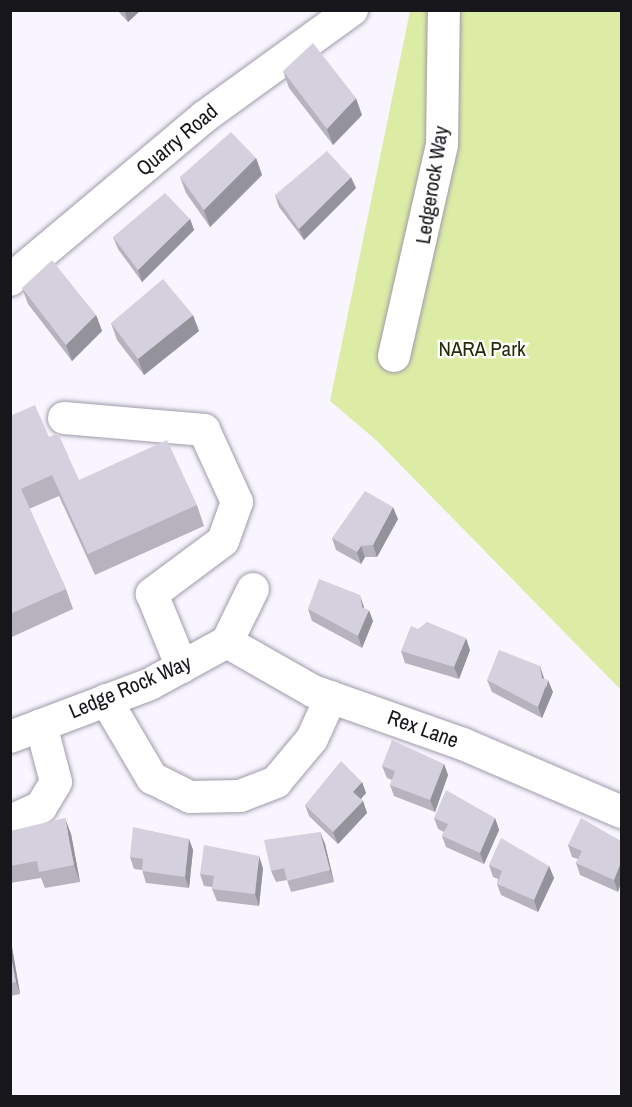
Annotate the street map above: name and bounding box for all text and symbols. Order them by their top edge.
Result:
street label: Quarry Road [131,99,223,181]
street label: Ledgerock Way [410,124,454,246]
park label: NARA Park [438,336,526,362]
street label: Ledge Rock Way [65,650,195,724]
street label: Rex Lane [384,705,462,753]

